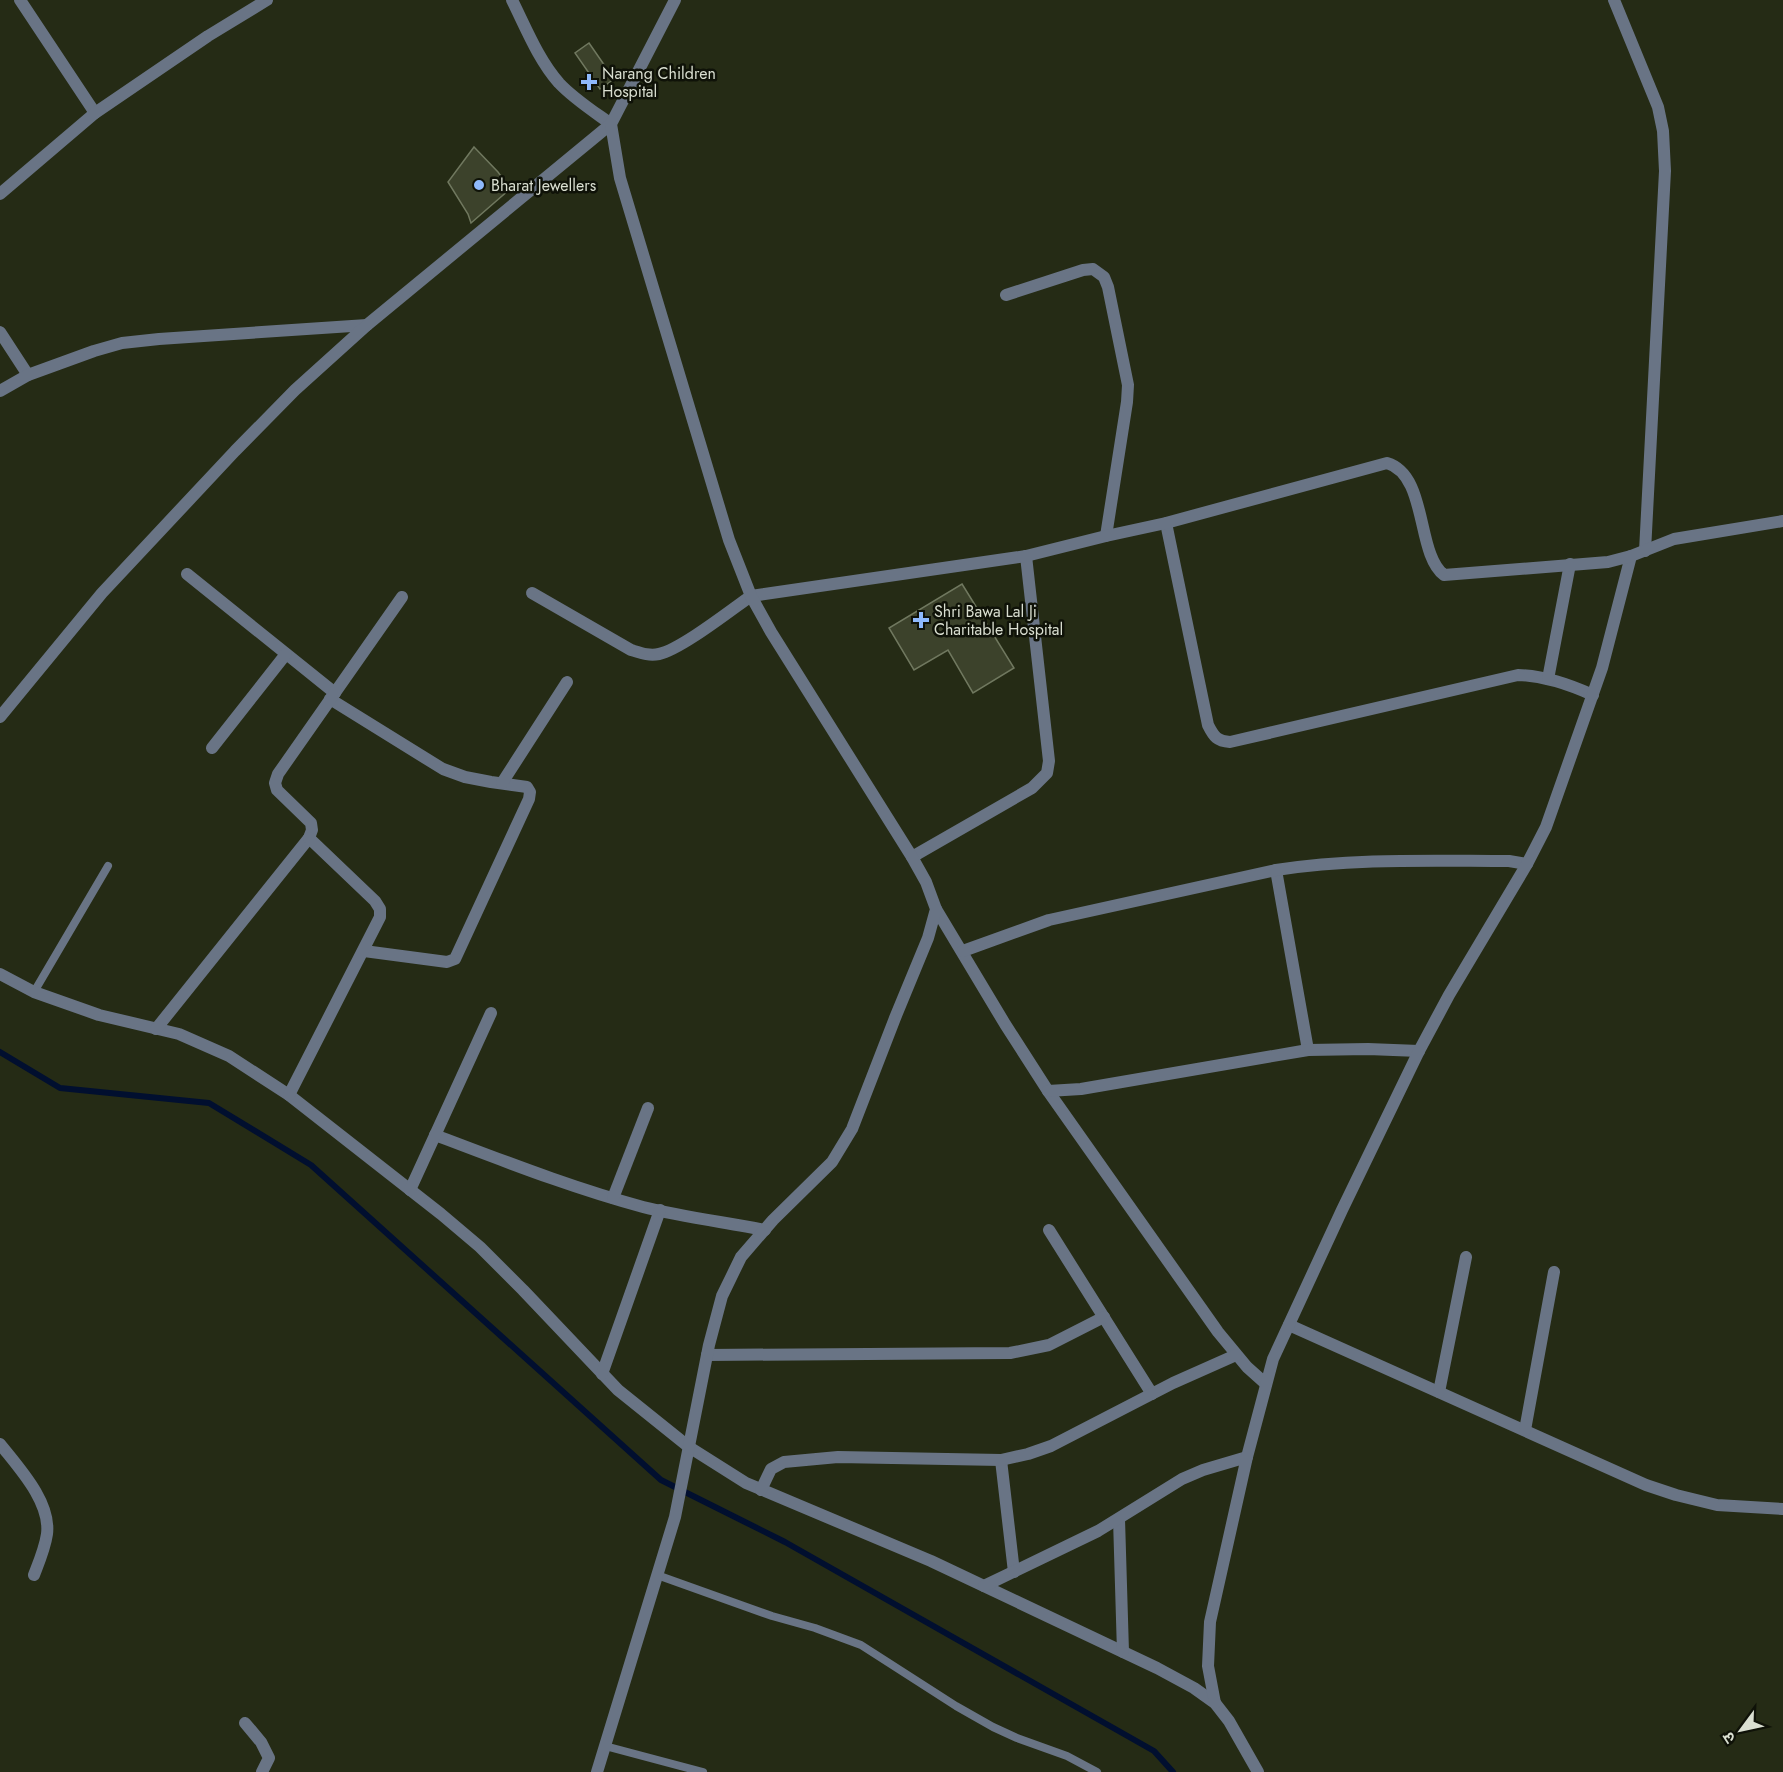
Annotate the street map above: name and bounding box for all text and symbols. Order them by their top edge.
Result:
place label: Narang Children Hospital [602,62,716,103]
marker: Narang Children Hospital [580,73,598,91]
place label: Bharat Jewellers [491,174,596,197]
marker: Bharat Jewellers [472,178,486,192]
place label: Shri Bawa Lal Ji Charitable Hospital [934,600,1063,641]
marker: Shri Bawa Lal Ji Charitable Hospital [912,611,930,629]
north arrow [1711,1700,1771,1760]
text: उ [1716,1727,1741,1748]

